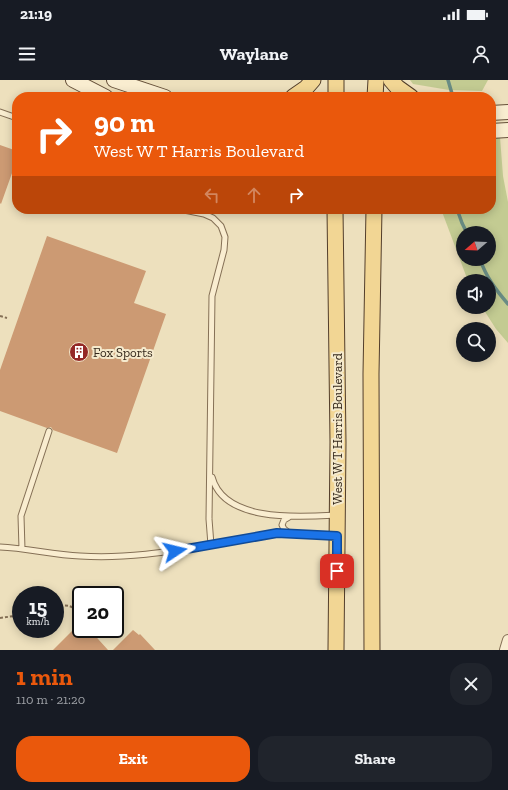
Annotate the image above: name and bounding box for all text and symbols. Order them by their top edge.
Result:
text: 21:19 [20,5,52,23]
icon: menu [16,43,38,65]
text: Waylane [220,43,288,65]
icon: person [470,43,492,65]
text: 90 m [94,106,155,139]
icon: right [28,108,80,160]
text: West W T Harris Boulevard [94,140,304,162]
icon: left [201,184,223,206]
icon: ahead [243,184,265,206]
icon: right [285,184,307,206]
north arrow [456,226,496,266]
map controls [456,226,496,362]
button: sound [456,274,496,314]
button: search [456,322,496,362]
building icon: Fox Sports [68,341,90,363]
place label: Fox Sports [93,345,153,360]
street label: West W T Harris Boulevard [330,353,345,505]
position arrow [154,530,196,572]
pin [320,554,354,588]
icon: arrive [326,560,348,582]
speed limit sign: 20 [72,586,124,638]
text: 15 [29,595,47,619]
text: km/h [27,616,49,628]
text: 1 min [16,662,73,691]
button: close [450,663,492,705]
text: 110 m · 21:20 [16,692,85,707]
button: Exit [16,736,250,782]
button: Share [258,736,492,782]

